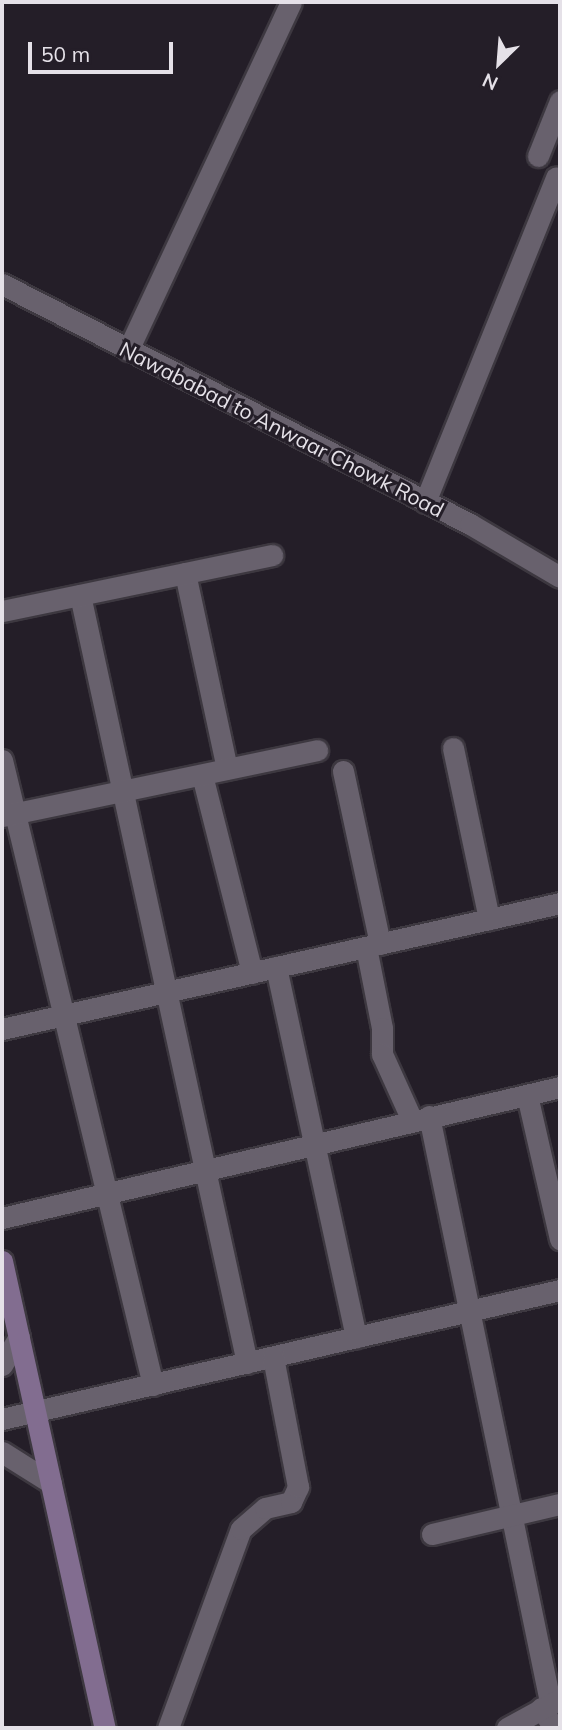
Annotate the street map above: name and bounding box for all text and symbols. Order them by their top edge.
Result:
scale bar [32,28,177,72]
north arrow [464,28,534,98]
text: 50 m [41,41,90,67]
text: N [479,68,502,96]
street label: Nawababad to Anwaar Chowk Road [116,336,448,522]

